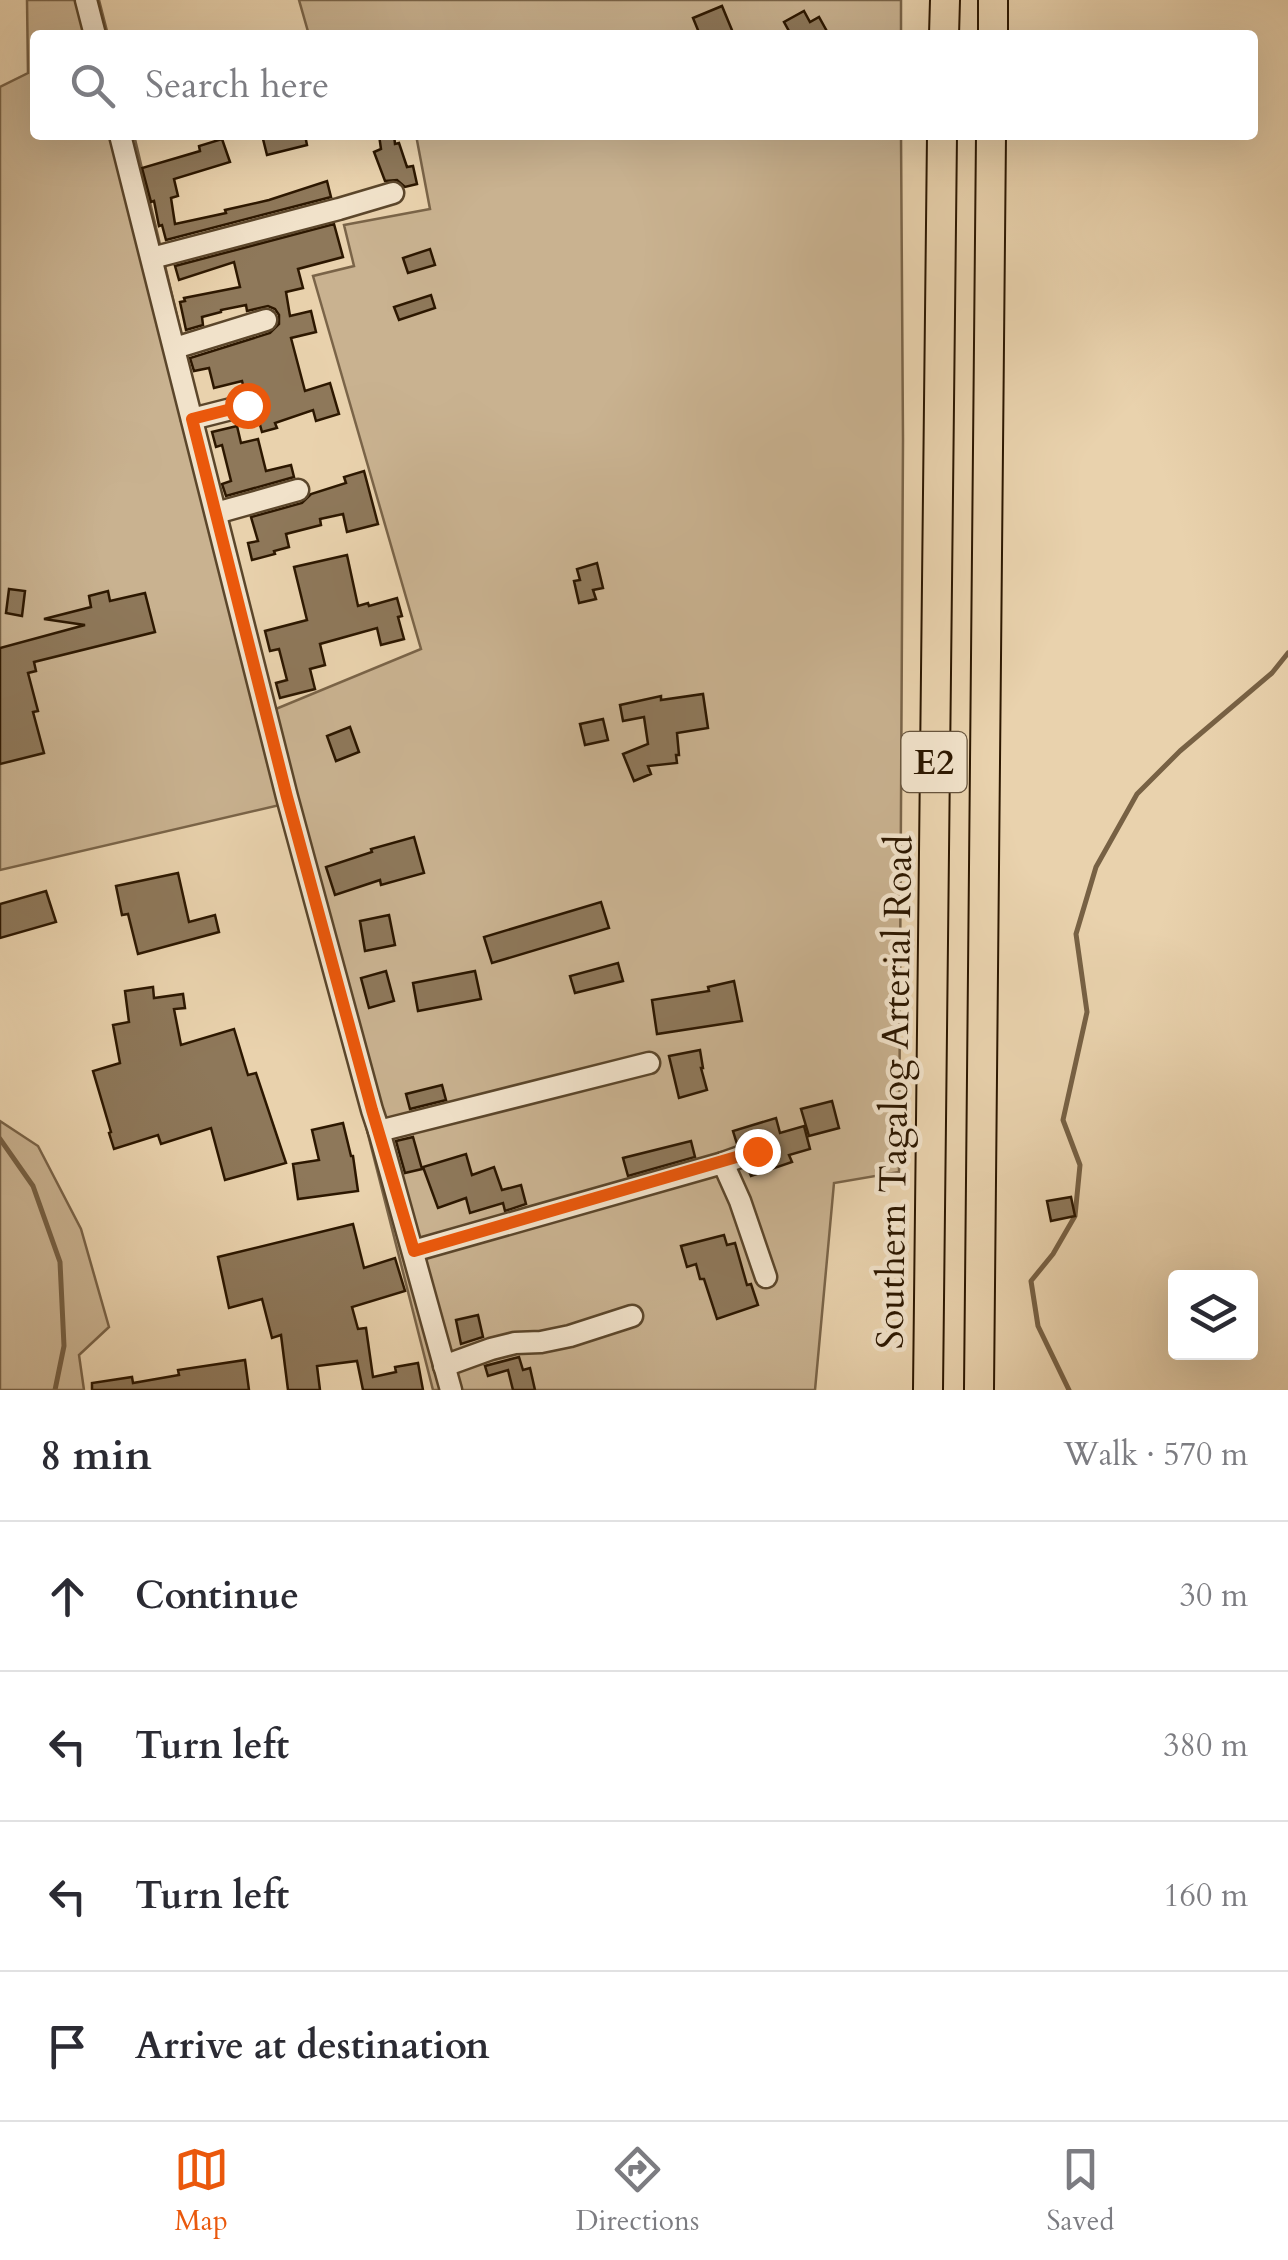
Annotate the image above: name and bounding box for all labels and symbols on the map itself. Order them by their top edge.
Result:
route start [225,383,271,429]
road number: E2 [902,732,966,792]
street label: Southern Tagalog Arterial Road [865,834,925,1350]
route end [735,1129,781,1175]

